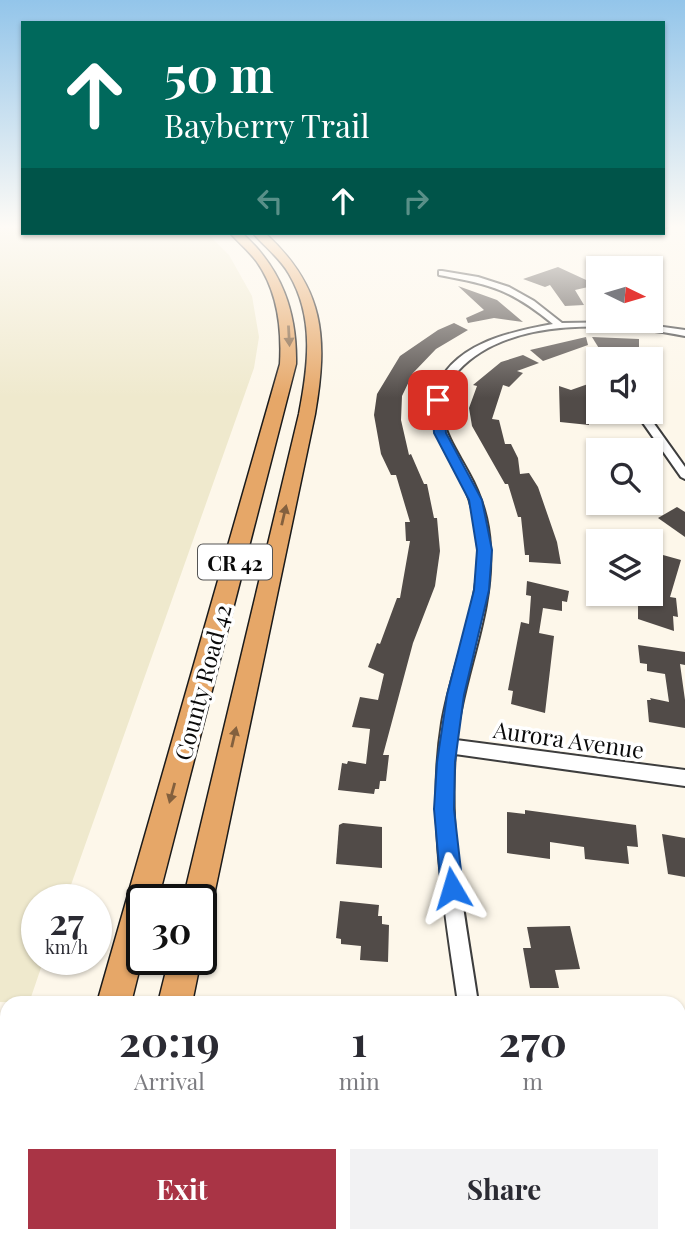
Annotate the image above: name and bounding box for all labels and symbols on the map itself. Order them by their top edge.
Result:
north arrow [586,256,663,332]
one-way arrow [284,325,295,347]
pin [408,370,468,430]
one-way arrow [279,504,290,526]
road number: CR 42 [198,544,272,580]
street label: County Road 42 [166,601,238,763]
street label: Aurora Avenue [491,713,646,765]
one-way arrow [229,726,240,748]
one-way arrow [166,782,177,804]
position arrow [415,851,489,925]
speed limit sign: 30 [126,884,217,975]

